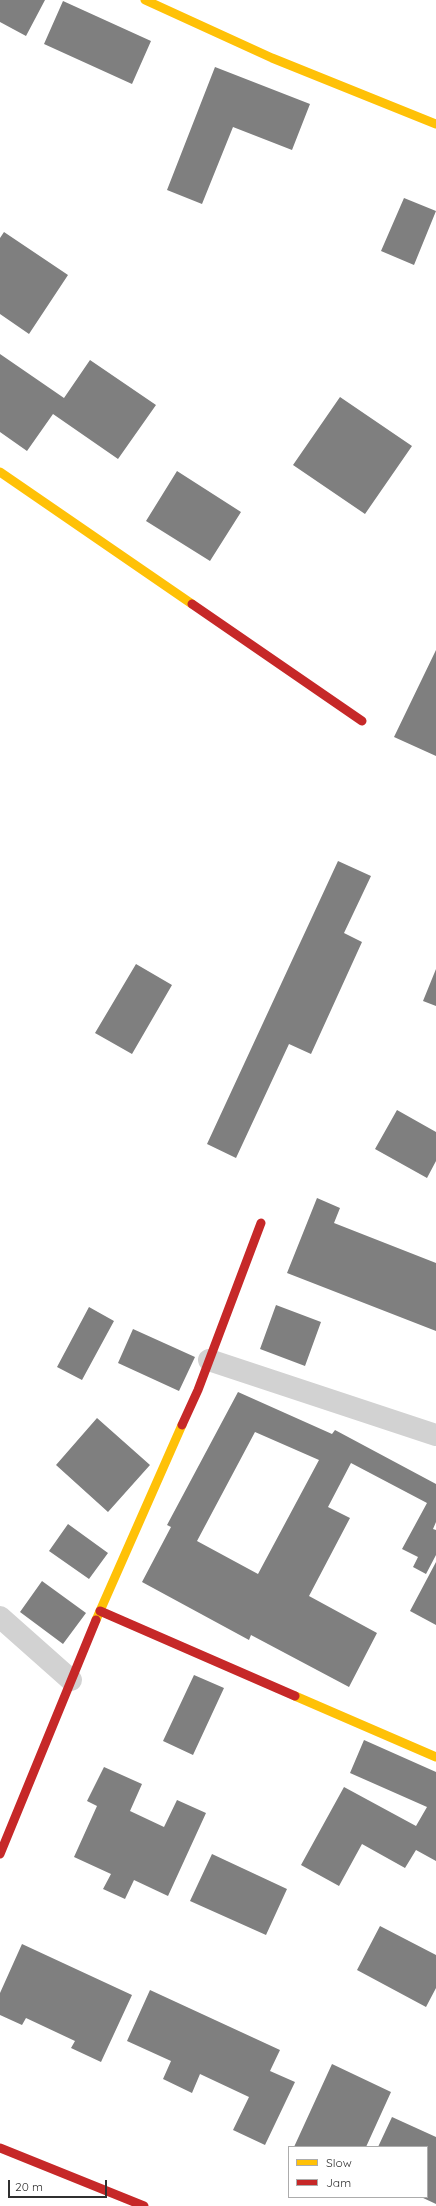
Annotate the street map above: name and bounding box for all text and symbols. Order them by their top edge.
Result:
legend [288,2146,428,2198]
text: Slow [326,2155,352,2170]
scale bar [10,2172,109,2198]
text: Jam [326,2175,351,2190]
text: 20 m [15,2179,43,2194]

